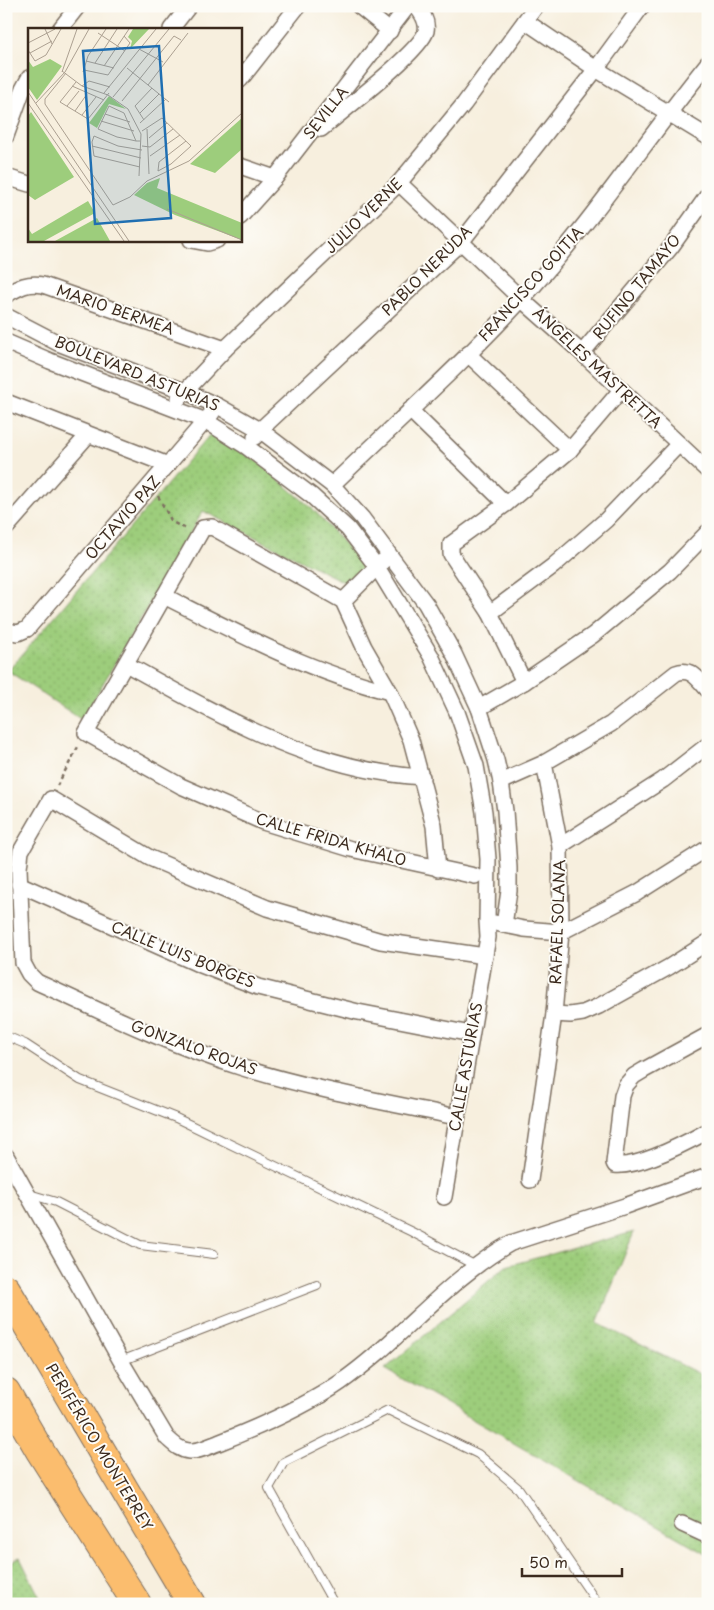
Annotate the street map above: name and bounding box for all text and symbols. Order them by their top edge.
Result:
inset map [28,28,241,241]
street label: SEVILLA [297,81,353,144]
street label: JULIO VERNE [319,172,407,258]
street label: PABLO NERUDA [376,220,476,320]
street label: FRANCISCO GOITIA [472,220,588,346]
street label: RUFINO TAMAYO [586,229,685,344]
street label: MARIO BERMEA [54,278,177,340]
street label: ÁNGELES MASTRETTA [528,301,668,433]
street label: BOULEVARD ASTURIAS [52,329,223,416]
street label: OCTAVIO PAZ [79,470,165,564]
street label: CALLE FRIDA KHALO [253,806,409,871]
street label: RAFAEL SOLANA [543,859,570,985]
street label: CALLE LUIS BORGES [108,914,259,993]
street label: CALLE ASTURIAS [442,1000,487,1133]
street label: GONZALO ROJAS [128,1013,261,1080]
street label: PERIFÉRICO MONTERREY [41,1358,160,1534]
scale bar [522,1545,622,1577]
text: 50 m [529,1550,568,1573]

